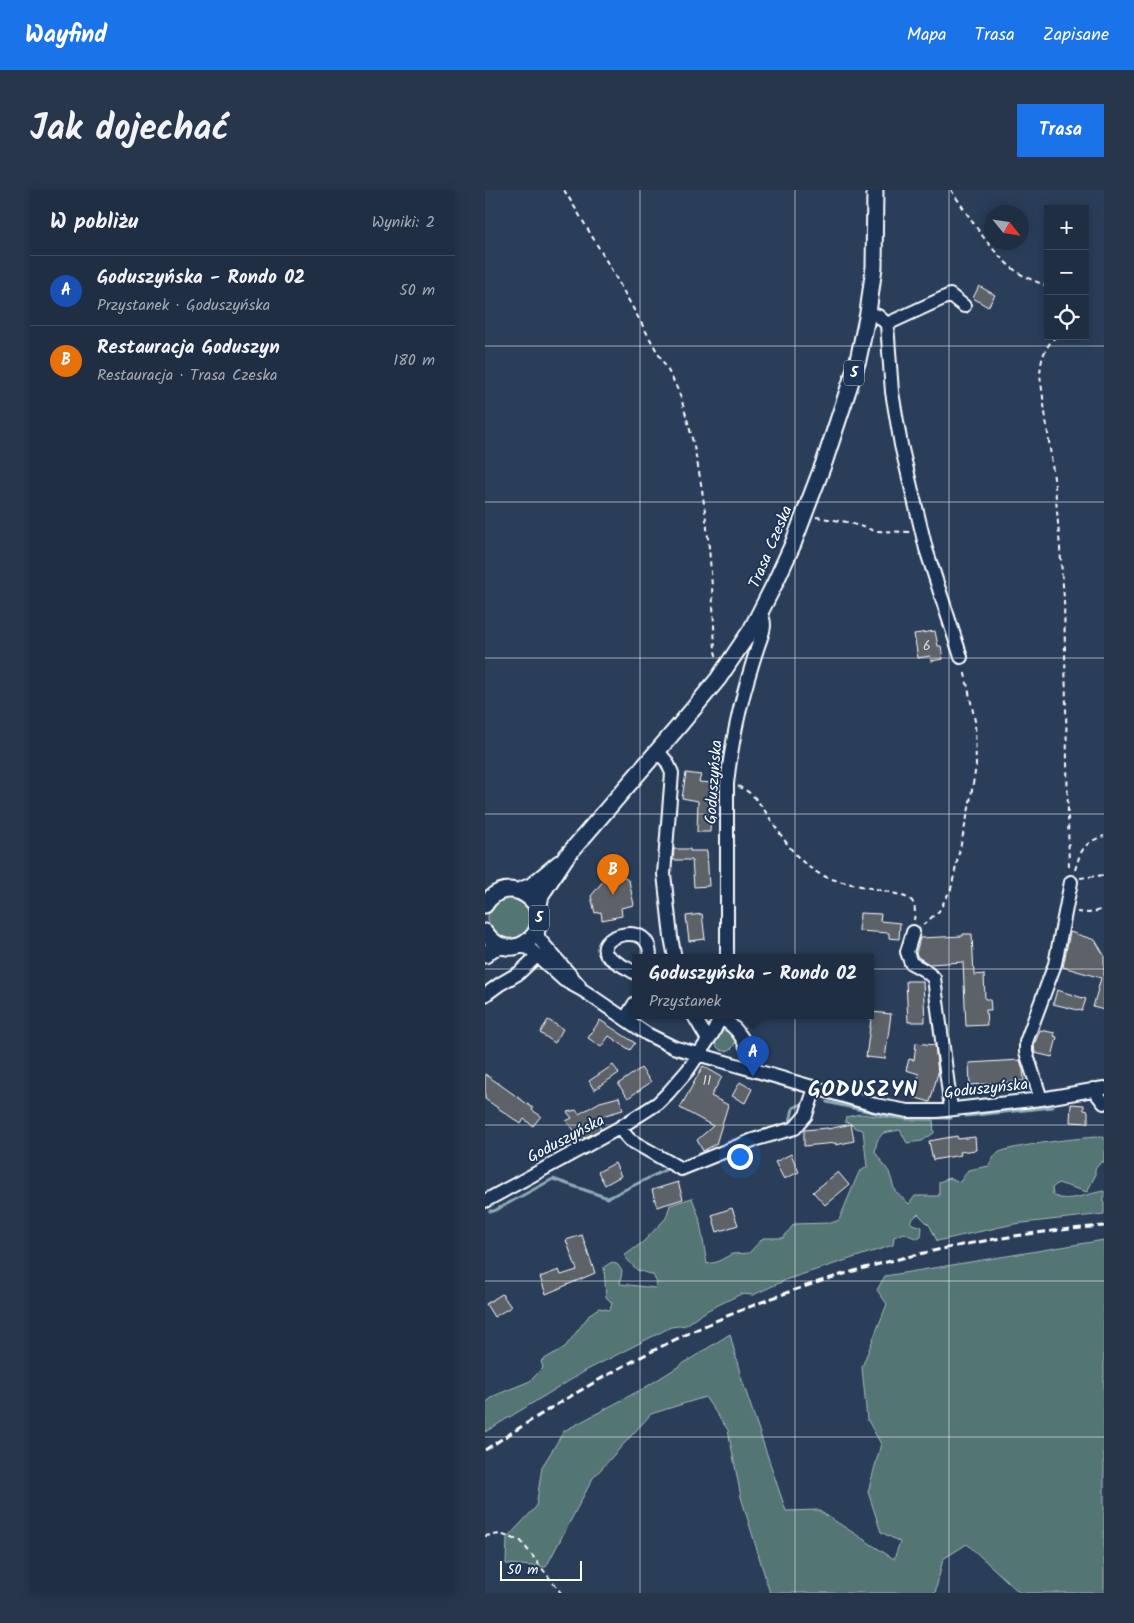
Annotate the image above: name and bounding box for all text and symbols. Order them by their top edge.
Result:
text: Wayfind [25,16,107,55]
text: Mapa [907,21,947,50]
text: Trasa [975,21,1015,50]
text: Zapisane [1043,21,1109,50]
text: Jak dojechać [30,102,229,158]
button: Trasa [1017,104,1104,157]
north arrow [984,205,1029,250]
map controls [1044,205,1089,340]
button: + [1044,205,1089,250]
text: W pobliżu [50,206,138,239]
text: Wyniki: 2 [372,210,435,235]
button: − [1044,250,1089,295]
text: Goduszyńska - Rondo 02 [97,263,305,293]
text: A [61,278,71,303]
text: 50 m [399,278,435,303]
text: Przystanek · Goduszyńska [97,293,270,318]
button: locate [1044,295,1089,340]
text: Restauracja Goduszyn [97,333,280,363]
text: B [61,348,71,373]
text: 180 m [393,348,435,373]
road number: 5 [844,360,864,386]
text: Restauracja · Trasa Czeska [97,363,278,388]
street label: Trasa Czeska [742,502,800,592]
house number: 6 [923,635,931,657]
street label: Goduszyńska [699,739,729,825]
pin: B [597,854,629,895]
road number: 5 [529,906,549,930]
popup [632,954,874,1019]
text: Goduszyńska - Rondo 02 [649,959,857,989]
text: Przystanek [649,989,721,1014]
pin: A [737,1036,769,1077]
house number: 11 [703,1070,711,1092]
street label: Goduszyńska [943,1072,1029,1106]
district label: GODUSZYN [808,1074,918,1107]
street label: Goduszyńska [523,1108,609,1170]
your location [727,1144,753,1170]
scale bar [500,1558,583,1581]
text: 50 m [507,1559,538,1581]

